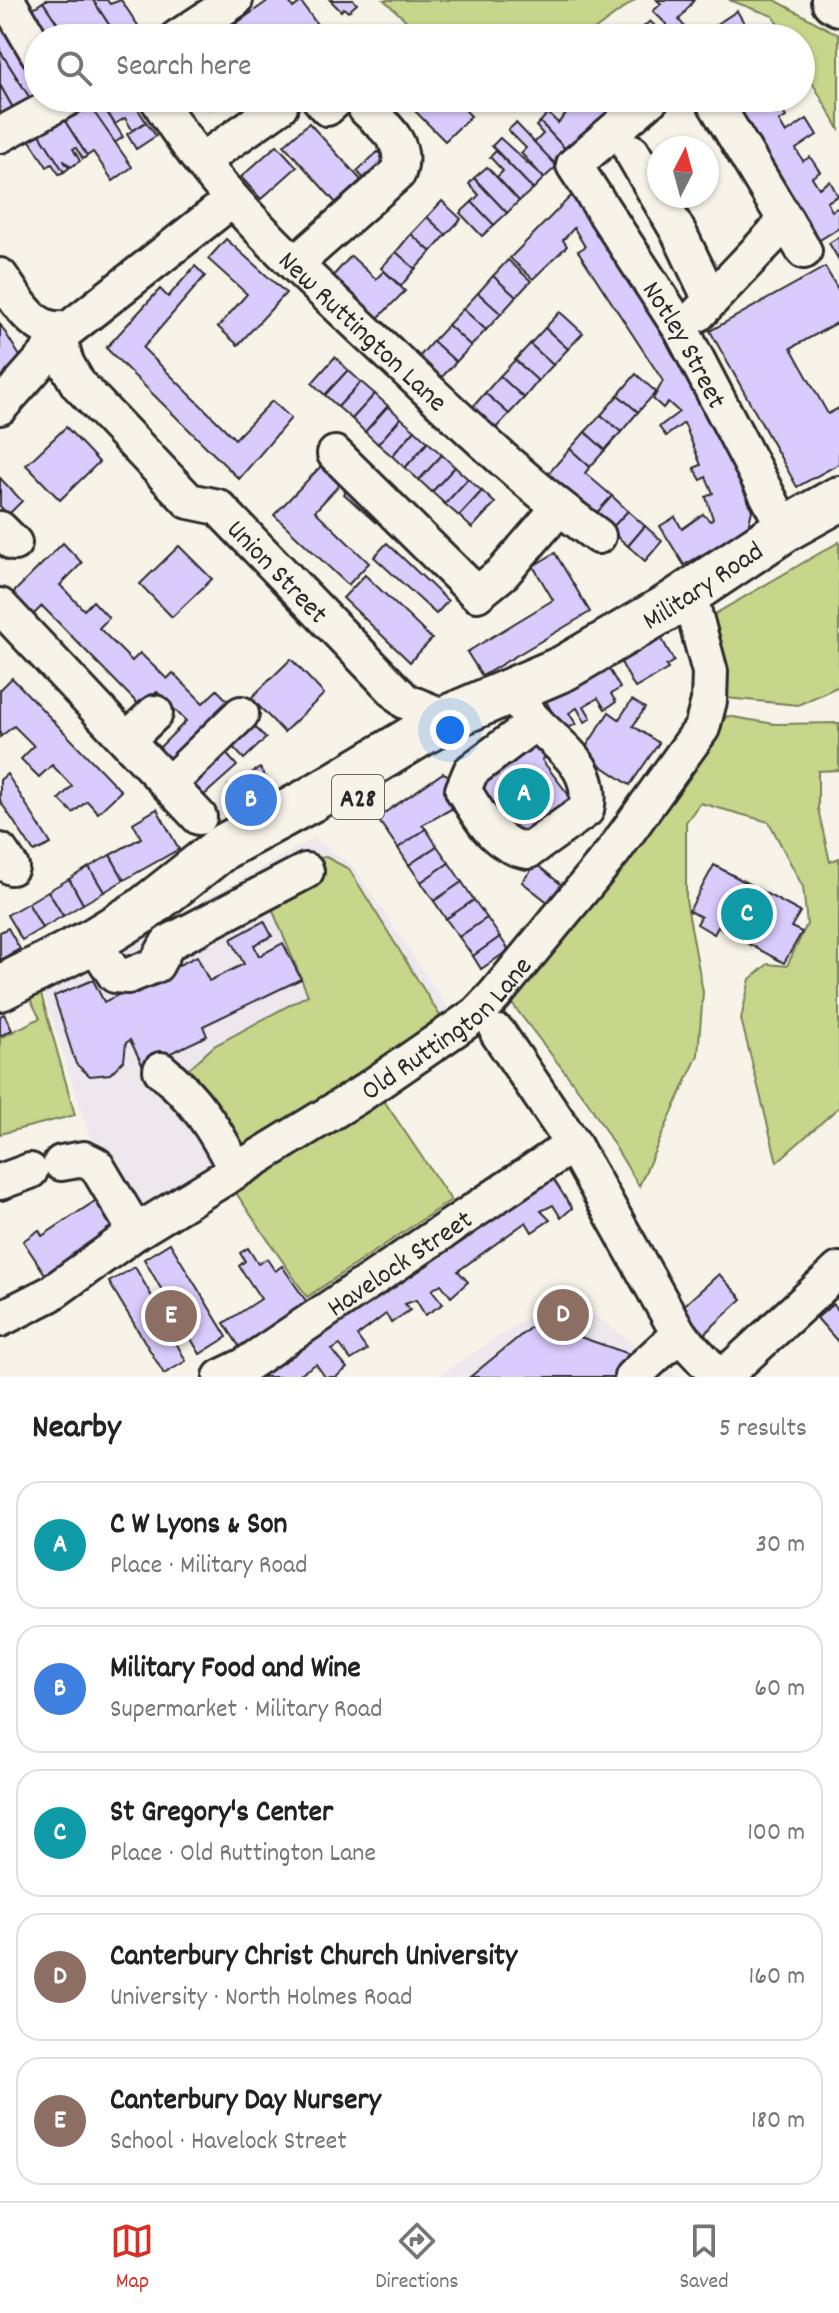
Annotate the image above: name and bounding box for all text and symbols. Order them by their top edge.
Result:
search box [24,24,815,112]
icon: search [52,46,96,90]
text: Search here [116,47,252,90]
north arrow [647,136,719,208]
street label: New Ruttington Lane [267,244,454,423]
street label: Notley Street [630,275,734,417]
street label: Union Street [215,512,335,635]
street label: Military Road [636,534,773,643]
your location [430,710,470,750]
pin: A [498,764,550,824]
pin: B [225,770,277,830]
road number: A28 [332,775,384,819]
pin: C [721,884,773,944]
street label: Old Ruttington Lane [355,950,544,1113]
street label: Havelock Street [321,1202,482,1329]
pin: D [537,1285,589,1345]
pin: E [145,1286,197,1346]
text: Nearby [32,1405,121,1454]
text: 5 results [719,1411,807,1448]
text: C W Lyons & Son [110,1505,287,1548]
text: A [53,1527,67,1564]
text: 30 m [755,1527,805,1564]
text: Place · Military Road [110,1548,307,1585]
text: Military Food and Wine [110,1649,361,1692]
text: B [54,1671,66,1708]
text: 60 m [754,1671,805,1708]
text: Supermarket · Military Road [110,1692,382,1729]
text: St Gregory's Center [110,1793,333,1836]
text: C [54,1815,66,1852]
text: 100 m [747,1815,805,1852]
text: Place · Old Ruttington Lane [110,1836,376,1873]
text: Canterbury Christ Church University [110,1937,517,1980]
text: D [53,1959,67,1996]
text: 160 m [749,1959,805,1996]
text: University · North Holmes Road [110,1980,412,2017]
text: Canterbury Day Nursery [110,2081,381,2124]
text: E [54,2103,66,2140]
text: 180 m [751,2103,805,2140]
text: School · Havelock Street [110,2124,347,2161]
tab: Map [110,2219,154,2298]
tab: Directions [375,2219,459,2298]
tab: Saved [679,2219,729,2298]

